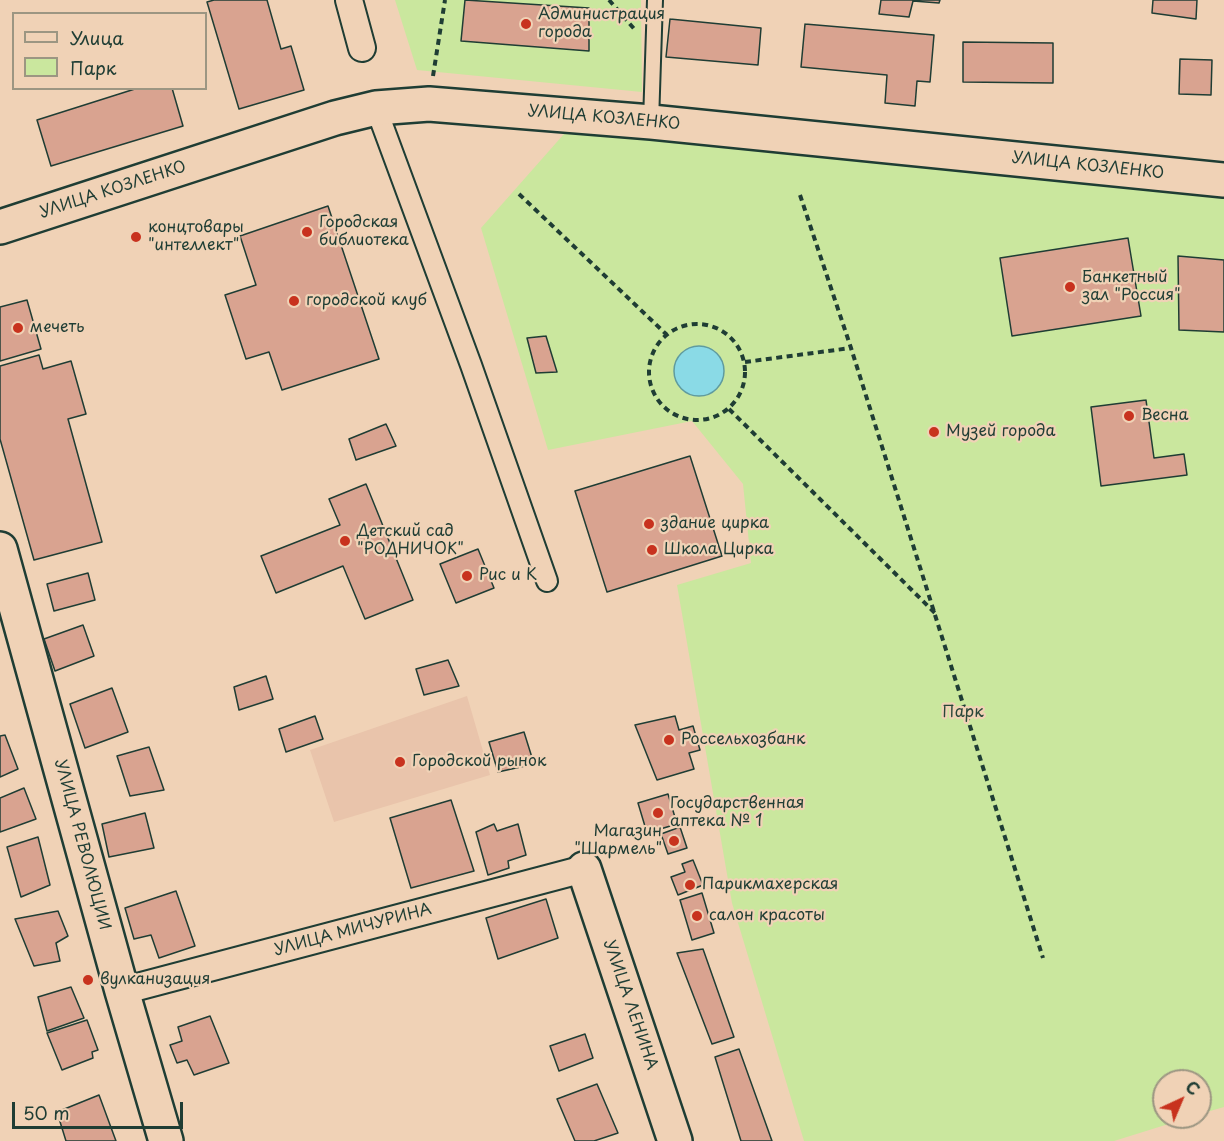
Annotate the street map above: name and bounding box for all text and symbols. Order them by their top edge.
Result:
place label: Администрация города [538,5,665,43]
legend [12,12,207,90]
marker: Администрация города [519,17,533,31]
text: Улица [70,24,124,51]
text: Парк [70,54,116,81]
street label: УЛИЦА КОЗЛЕНКО [527,102,681,134]
street label: УЛИЦА КОЗЛЕНКО [1011,148,1165,184]
street label: УЛИЦА КОЗЛЕНКО [37,157,189,223]
place label: Городская библиотека [319,213,409,251]
place label: концтовары "интеллект" [148,218,244,256]
marker: Городская библиотека [300,225,314,239]
marker: концтовары "интеллект" [129,230,143,244]
place label: Банкетный зал "Россия" [1082,268,1181,306]
marker: Банкетный зал "Россия" [1063,280,1077,294]
place label: городской клуб [306,291,427,311]
marker: городской клуб [287,294,301,308]
place label: мечеть [30,318,84,338]
marker: мечеть [11,321,25,335]
place label: Весна [1141,406,1189,426]
marker: Весна [1122,409,1136,423]
place label: Музей города [946,422,1055,442]
marker: Музей города [927,425,941,439]
place label: здание цирка [661,514,769,534]
marker: здание цирка [642,517,656,531]
place label: Детский сад "РОДНИЧОК" [357,522,464,560]
marker: Детский сад "РОДНИЧОК" [338,534,352,548]
place label: Школа Цирка [664,540,773,560]
marker: Школа Цирка [645,543,659,557]
place label: Рис и К [479,566,537,586]
marker: Рис и К [460,569,474,583]
park label: Парк [942,703,984,723]
place label: Россельхозбанк [681,730,806,750]
marker: Россельхозбанк [662,733,676,747]
place label: Городской рынок [412,752,546,772]
marker: Городской рынок [393,755,407,769]
street label: УЛИЦА РЕВОЛЮЦИИ [50,757,114,933]
place label: Государственная аптека № 1 [670,794,805,832]
marker: Государственная аптека № 1 [651,806,665,820]
place label: Магазин "Шармель" [574,822,662,860]
marker: Магазин "Шармель" [667,834,681,848]
place label: Парикмахерская [702,875,838,895]
marker: Парикмахерская [683,878,697,892]
street label: УЛИЦА МИЧУРИНА [272,900,434,960]
place label: салон красоты [709,906,825,926]
marker: салон красоты [690,909,704,923]
street label: УЛИЦА ЛЕНИНА [599,937,661,1073]
place label: вулканизация [100,970,210,990]
marker: вулканизация [81,973,95,987]
north arrow [1152,1069,1212,1129]
text: С [1180,1075,1206,1100]
scale bar [15,1090,186,1128]
text: 50 m [23,1099,70,1126]

